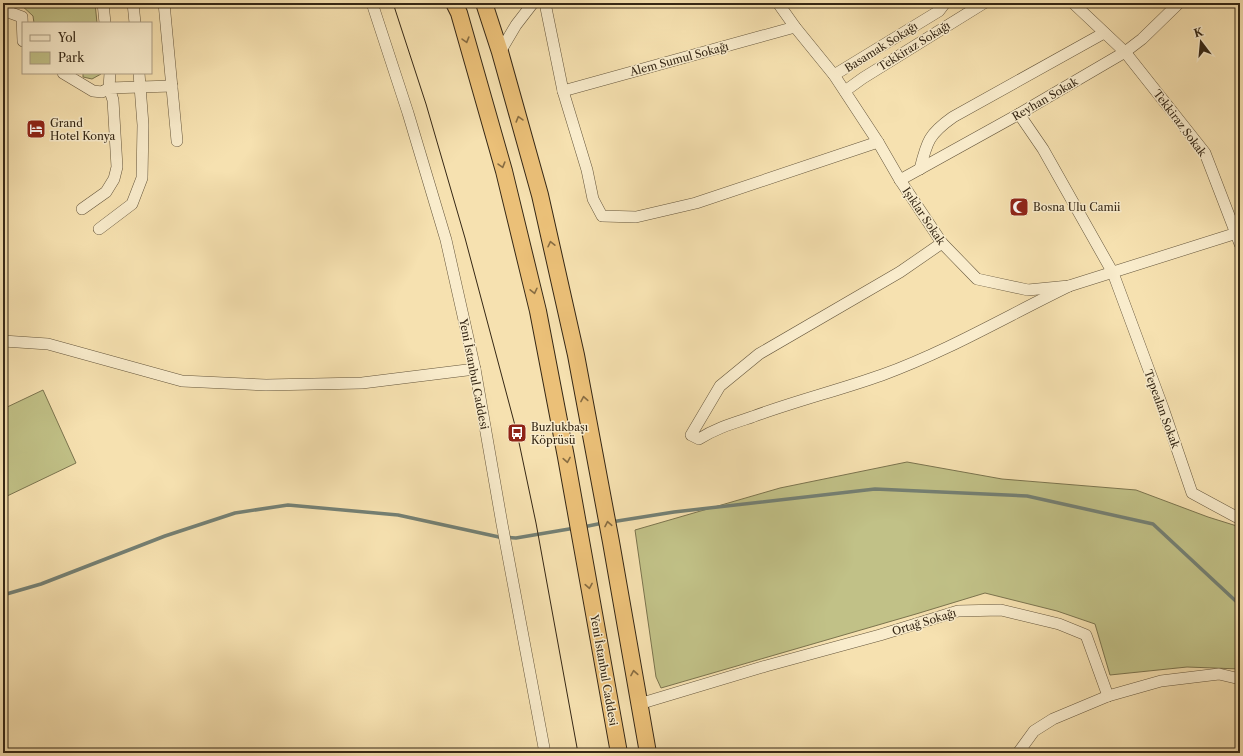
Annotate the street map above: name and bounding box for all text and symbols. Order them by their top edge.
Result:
street label: Tekkiraz Sokağı [875,18,953,74]
street label: Basamak Sokağı [842,19,921,75]
legend [22,22,152,74]
north arrow [1181,22,1221,62]
text: K [1192,24,1206,40]
text: Yol [57,30,76,45]
one-way arrow [461,36,470,43]
street label: Alem Sumul Sokağı [627,39,731,79]
text: Park [58,50,85,65]
street label: Reyhan Sokak [1009,74,1081,124]
street label: Tekkiraz Sokak [1150,87,1210,160]
one-way arrow [515,115,524,122]
place label: Grand Hotel Konya [50,116,116,143]
hotel icon: Grand Hotel Konya [25,118,47,140]
one-way arrow [498,162,506,168]
street label: Işıklar Sokak [900,184,949,248]
mosque icon: Bosna Ulu Camii [1008,196,1030,218]
place label: Bosna Ulu Camii [1033,200,1121,214]
one-way arrow [548,241,556,248]
one-way arrow [529,288,537,294]
street label: Yeni İstanbul Caddesi [456,316,493,431]
street label: Tepealan Sokak [1141,368,1183,451]
one-way arrow [581,396,589,402]
place label: Buzlukbaşı Köprüsü [531,420,589,447]
bus stop icon: Buzlukbaşı Köprüsü [506,422,528,444]
one-way arrow [562,457,571,463]
one-way arrow [604,521,613,527]
one-way arrow [584,583,593,589]
street label: Ortağ Sokağı [890,605,958,638]
street label: Yeni İstanbul Caddesi [587,612,622,727]
one-way arrow [630,670,639,676]

